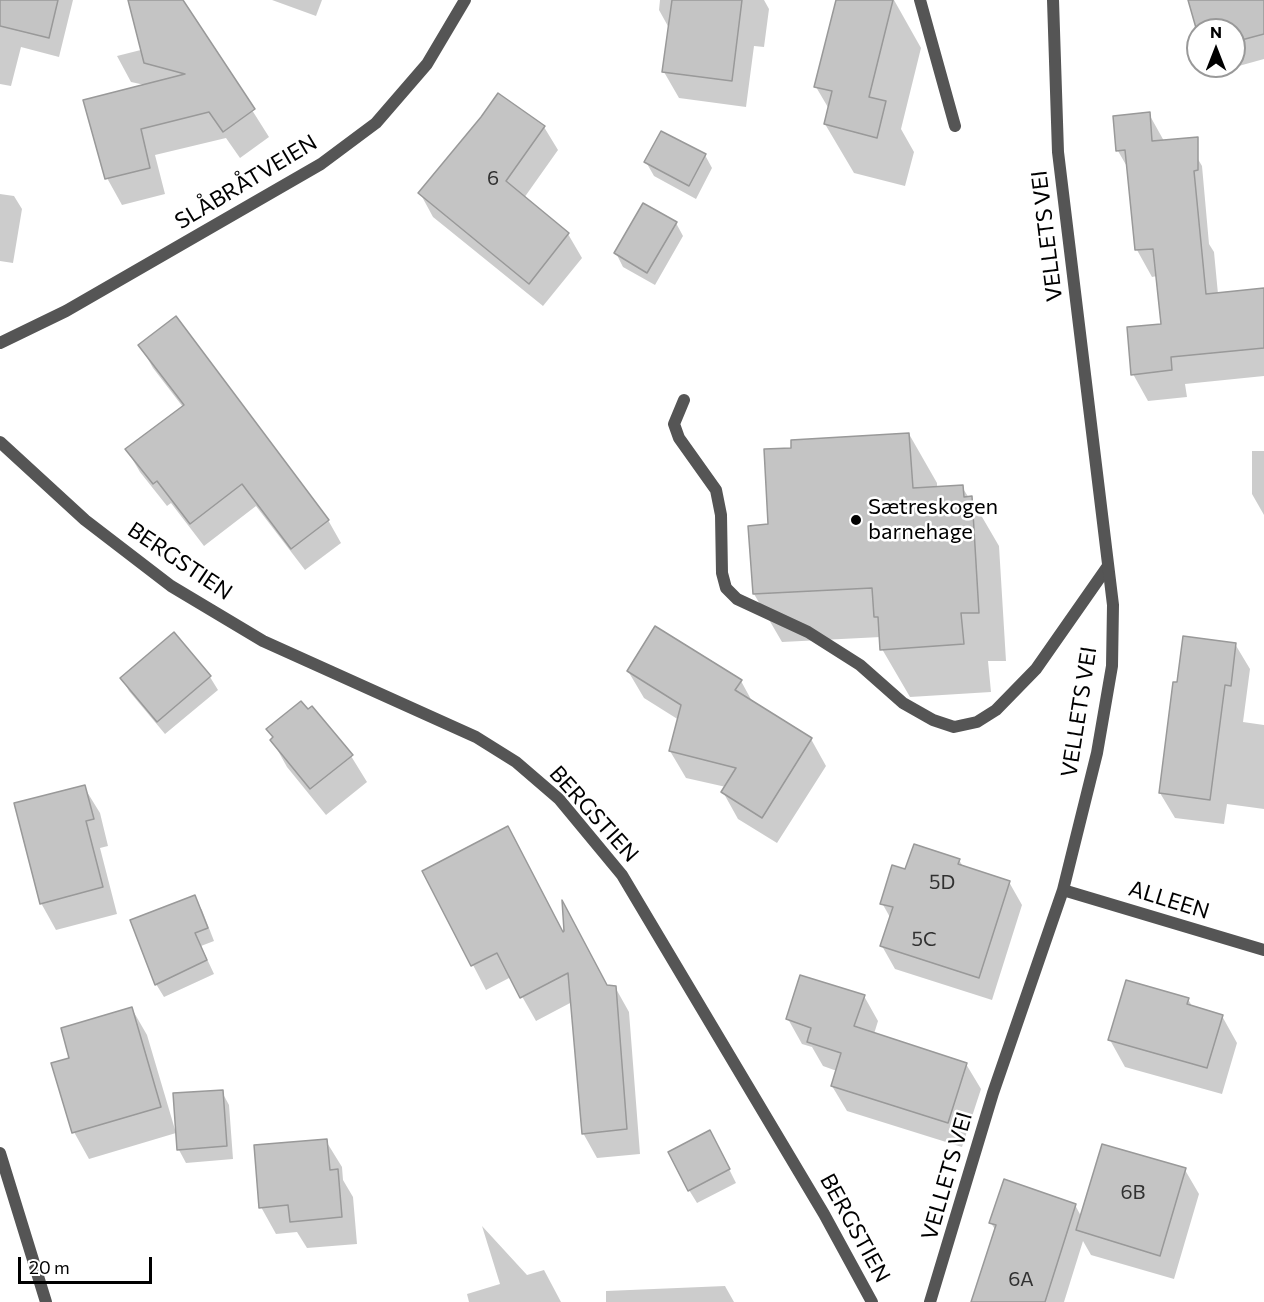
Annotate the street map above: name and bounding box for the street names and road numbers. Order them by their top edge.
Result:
street label: SLÅBRÅTVEIEN [170,129,322,235]
street label: VELLETS VEI [1026,169,1068,303]
street label: BERGSTIEN [123,516,237,606]
street label: VELLETS VEI [1056,645,1102,779]
street label: BERGSTIEN [544,760,644,868]
street label: ALLEEN [1125,875,1213,925]
street label: VELLETS VEI [916,1109,978,1243]
street label: BERGSTIEN [814,1169,896,1287]

